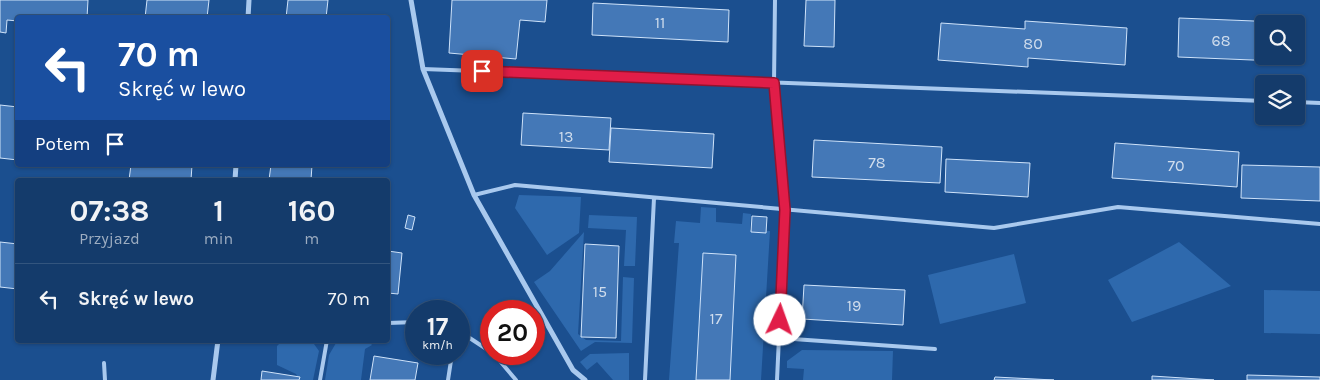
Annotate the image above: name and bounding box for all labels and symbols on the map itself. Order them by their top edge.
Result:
house number: 11 [655,13,665,32]
house number: 68 [1212,31,1231,50]
house number: 80 [1023,34,1043,53]
pin [461,50,503,92]
house number: 13 [559,127,573,146]
house number: 78 [868,153,886,172]
house number: 70 [1167,156,1185,175]
house number: 15 [593,282,607,301]
position arrow [753,293,805,345]
house number: 19 [847,296,861,315]
speed limit sign: 20 [480,300,545,365]
house number: 17 [710,309,723,328]

